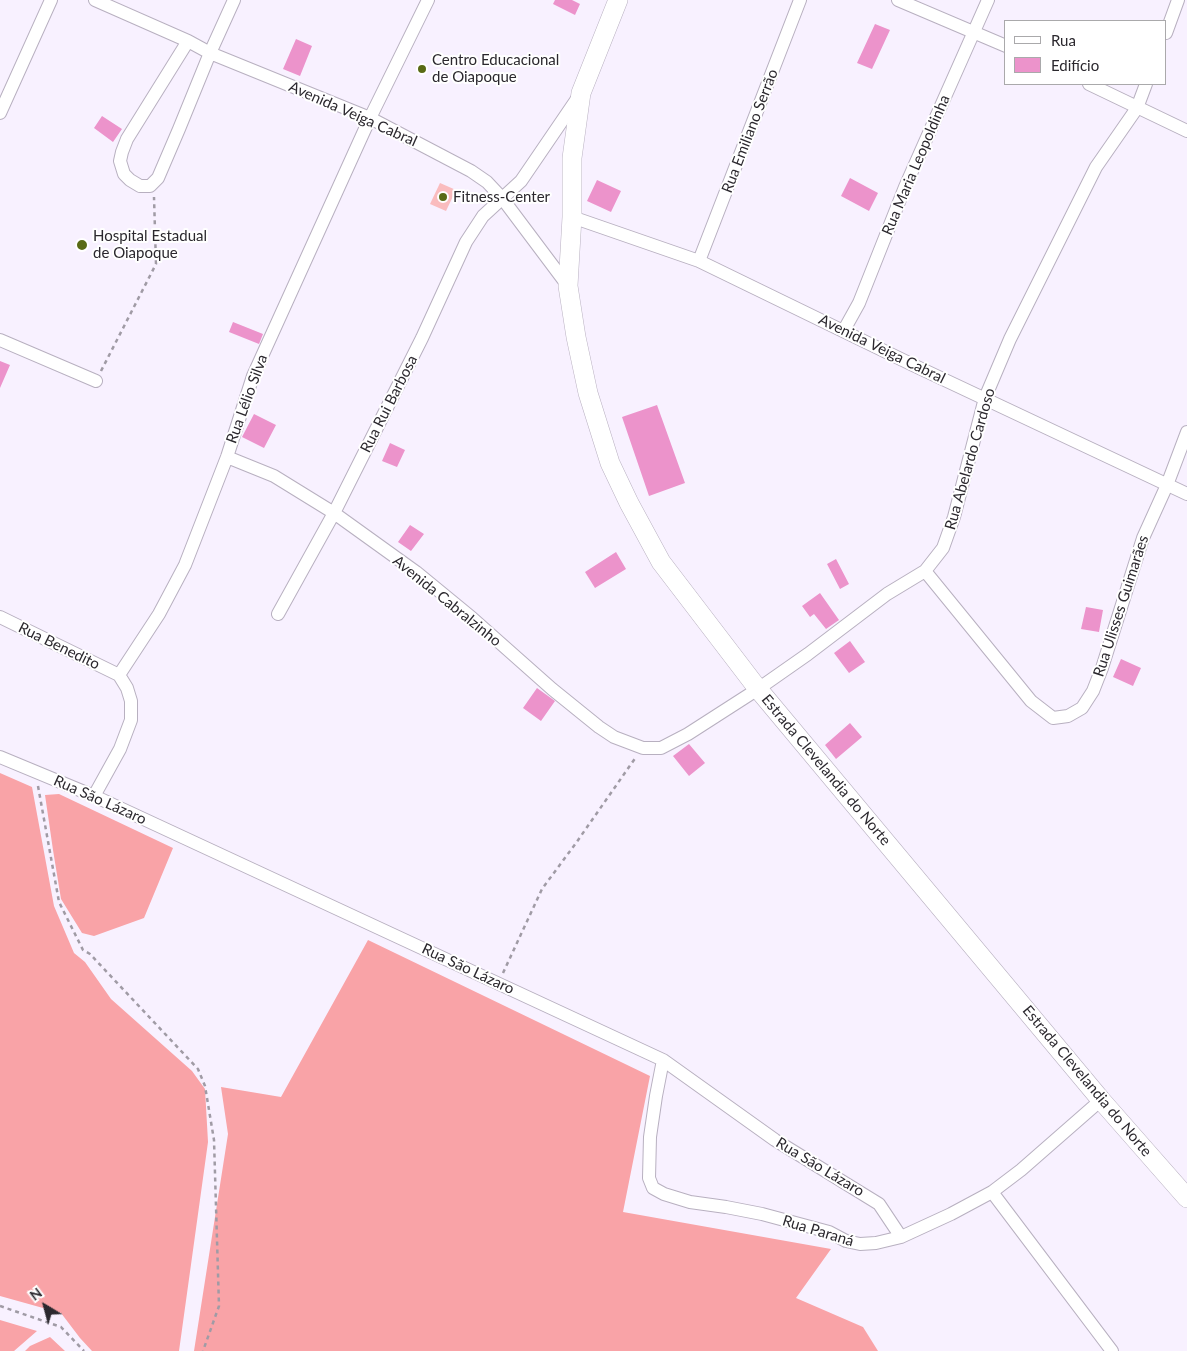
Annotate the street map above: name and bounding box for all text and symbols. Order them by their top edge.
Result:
legend [1004,20,1167,85]
text: Rua [1051,31,1076,49]
place label: Centro Educacional de Oiapoque [432,51,559,86]
text: Edifício [1051,56,1099,74]
marker: Centro Educacional de Oiapoque [416,63,428,75]
street label: Rua Emiliano Serrão [718,67,782,195]
street label: Avenida Veiga Cabral [286,78,420,150]
street label: Rua Maria Leopoldinha [878,92,954,238]
place label: Fitness-Center [453,188,550,206]
marker: Fitness-Center [437,191,449,203]
place label: Hospital Estadual de Oiapoque [93,227,207,262]
marker: Hospital Estadual de Oiapoque [75,238,89,252]
street label: Avenida Veiga Cabral [816,311,948,387]
street label: Rua Lélio Silva [223,352,271,446]
street label: Rua Rui Barbosa [357,352,421,456]
street label: Rua Abelardo Cardoso [941,386,999,532]
street label: Rua Ulisses Guimarães [1090,533,1152,679]
street label: Avenida Cabralzinho [389,552,505,650]
street label: Rua Benedito [15,619,103,673]
street label: Estrada Clevelandia do Norte [758,691,894,849]
street label: Rua São Lázaro [51,772,149,828]
street label: Rua São Lázaro [419,940,517,998]
street label: Estrada Clevelandia do Norte [1019,1002,1155,1160]
street label: Rua São Lázaro [773,1134,867,1200]
street label: Rua Paraná [780,1212,856,1250]
north arrow [20,1281,70,1331]
text: N [26,1284,45,1304]

